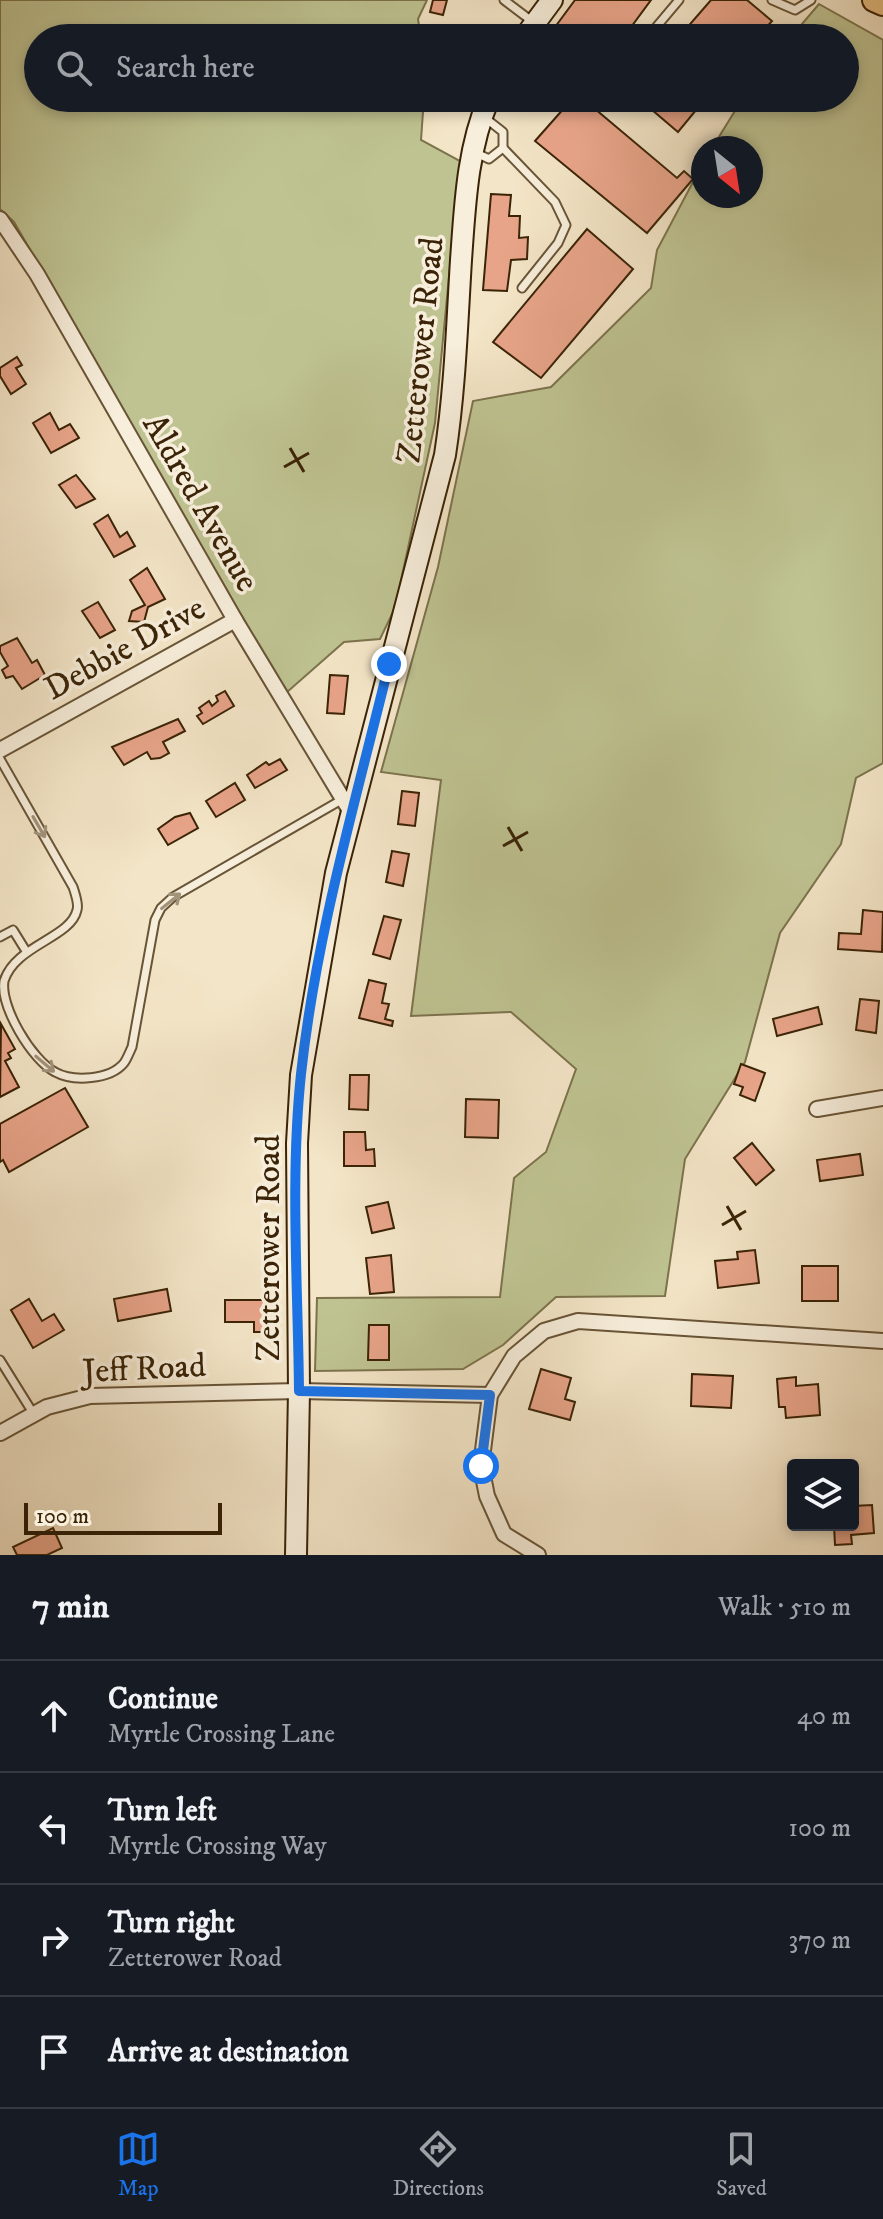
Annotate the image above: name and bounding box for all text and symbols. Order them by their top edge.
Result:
search box [24,24,859,112]
icon: search [52,46,96,90]
text: Search here [116,50,255,87]
north arrow [691,136,763,208]
street label: Zetterower Road [388,235,454,465]
street label: Aldred Avenue [133,407,268,599]
street label: Debbie Drive [37,587,213,710]
route end [371,646,407,682]
one-way arrow [31,815,47,838]
one-way arrow [160,892,181,910]
one-way arrow [34,1055,54,1073]
street label: Zetterower Road [248,1134,290,1362]
street label: Jeff Road [78,1345,207,1393]
route start [463,1448,499,1484]
map controls [787,1459,859,1531]
button: layers [787,1459,859,1531]
scale bar [24,1499,222,1535]
text: 100 m [36,1503,89,1530]
text: 7 min [32,1586,109,1628]
text: Walk · 510 m [718,1591,851,1624]
text: Continue [108,1681,218,1718]
icon: ahead [32,1694,76,1738]
text: 40 m [797,1700,851,1733]
text: Myrtle Crossing Lane [108,1718,335,1751]
text: Turn left [108,1793,217,1830]
icon: left [32,1806,76,1850]
text: 100 m [788,1812,851,1845]
text: Myrtle Crossing Way [108,1830,326,1863]
text: Turn right [108,1905,235,1942]
icon: right [32,1918,76,1962]
text: 370 m [789,1924,851,1957]
text: Zetterower Road [108,1942,282,1975]
icon: arrive [32,2030,76,2074]
text: Arrive at destination [108,2034,349,2071]
tab: Map [116,2127,160,2202]
tab: Directions [393,2127,484,2202]
tab: Saved [716,2127,767,2202]

